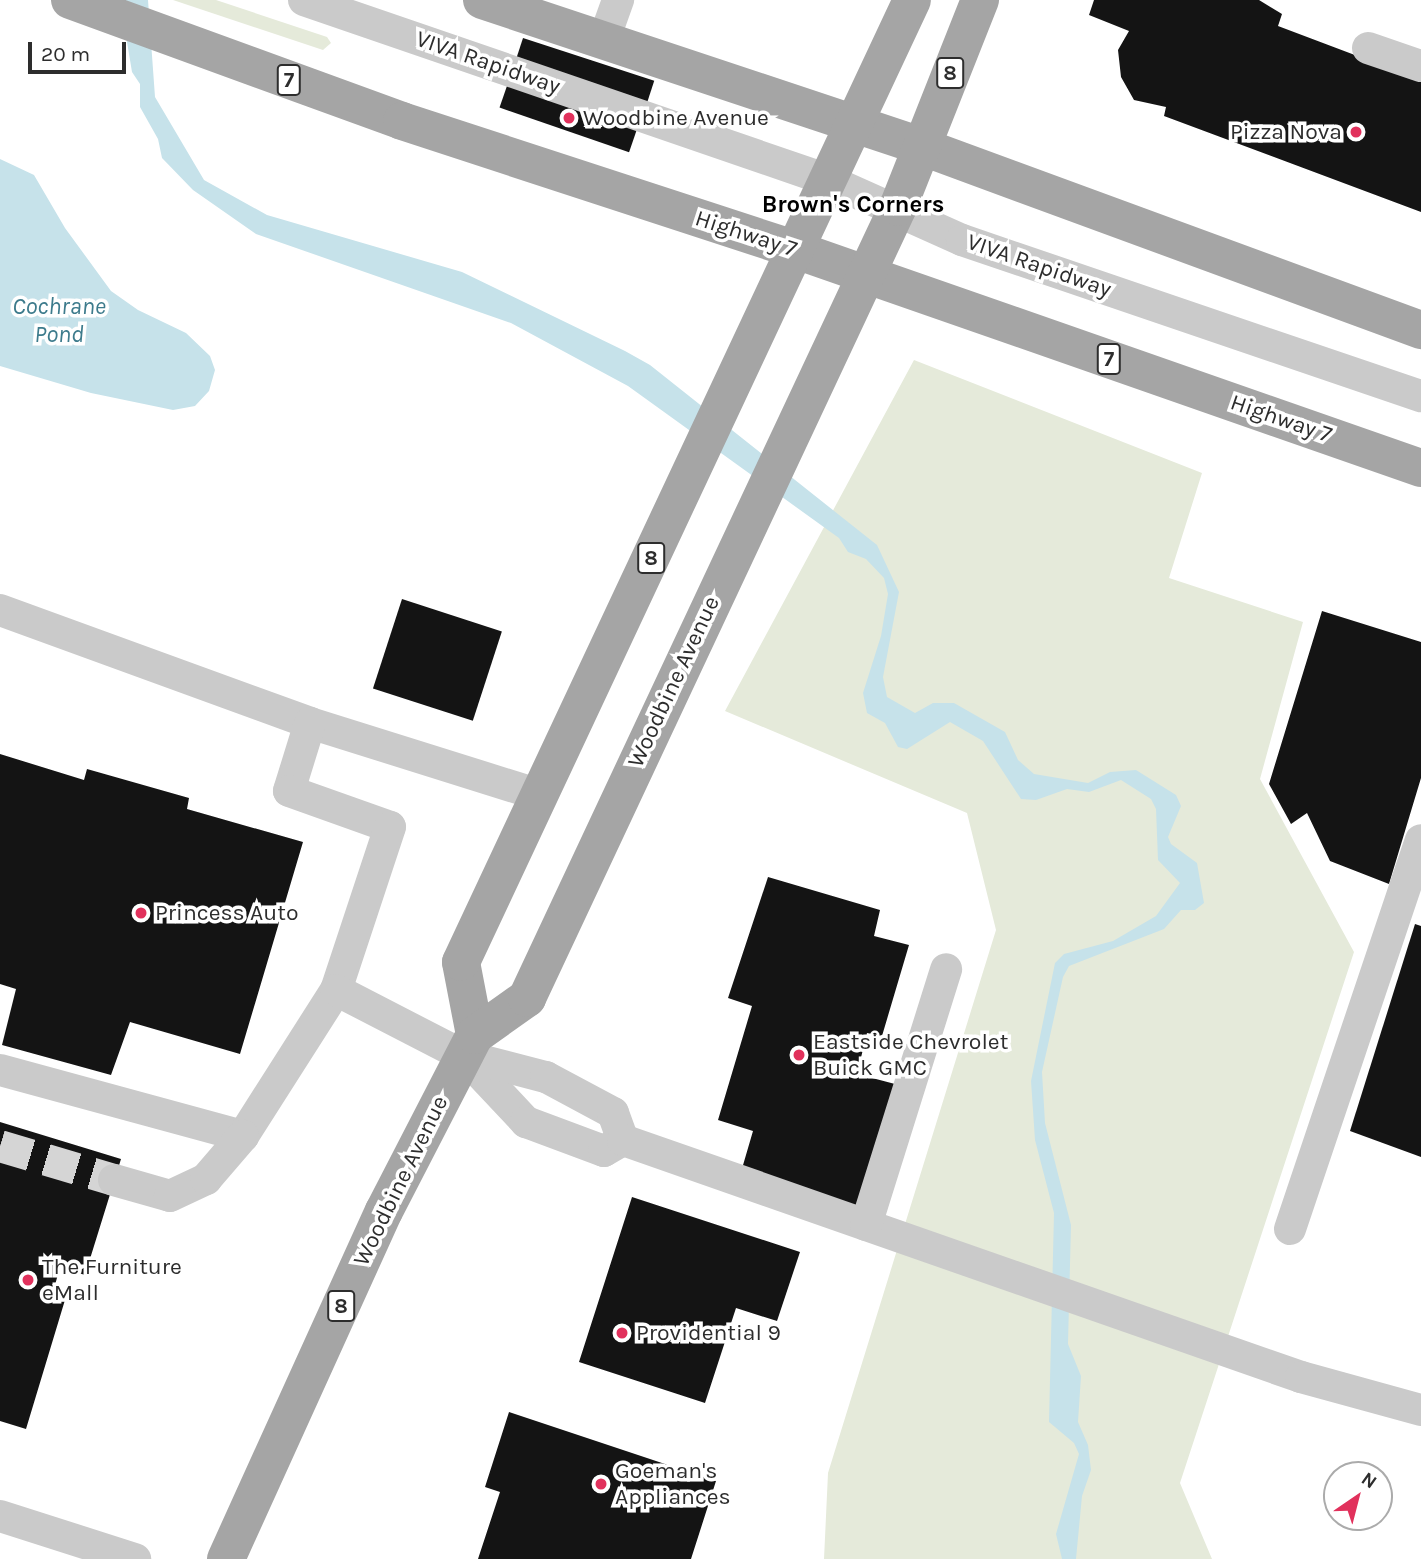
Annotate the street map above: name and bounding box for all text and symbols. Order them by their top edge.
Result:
street label: VIVA Rapidway [412,25,564,101]
scale bar [32,28,130,72]
text: 20 m [41,42,90,66]
road number: 8 [936,56,964,90]
road number: 7 [277,62,301,98]
place label: Woodbine Avenue [583,104,769,132]
marker: Woodbine Avenue [561,110,577,126]
place label: Pizza Nova [1230,118,1342,146]
marker: Pizza Nova [1348,124,1364,140]
district label: Brown's Corners [762,191,944,219]
street label: Highway 7 [692,205,800,263]
street label: VIVA Rapidway [963,228,1115,304]
water label: Cochrane Pond [12,293,106,349]
road number: 7 [1097,342,1121,376]
street label: Highway 7 [1227,389,1335,449]
road number: 8 [637,540,665,576]
street label: Woodbine Avenue [622,592,726,772]
place label: Princess Auto [155,899,298,927]
marker: Princess Auto [133,905,149,921]
place label: Eastside Chevrolet Buick GMC [813,1028,1008,1082]
marker: Eastside Chevrolet Buick GMC [791,1047,807,1063]
street label: Woodbine Avenue [348,1091,454,1271]
place label: The Furniture eMall [42,1253,182,1307]
marker: The Furniture eMall [20,1272,36,1288]
road number: 8 [327,1288,355,1324]
place label: Providential 9 [636,1319,781,1347]
marker: Providential 9 [614,1325,630,1341]
place label: Goeman's Appliances [615,1457,731,1511]
north arrow [1323,1461,1393,1531]
text: N [1357,1468,1381,1493]
marker: Goeman's Appliances [593,1476,609,1492]

